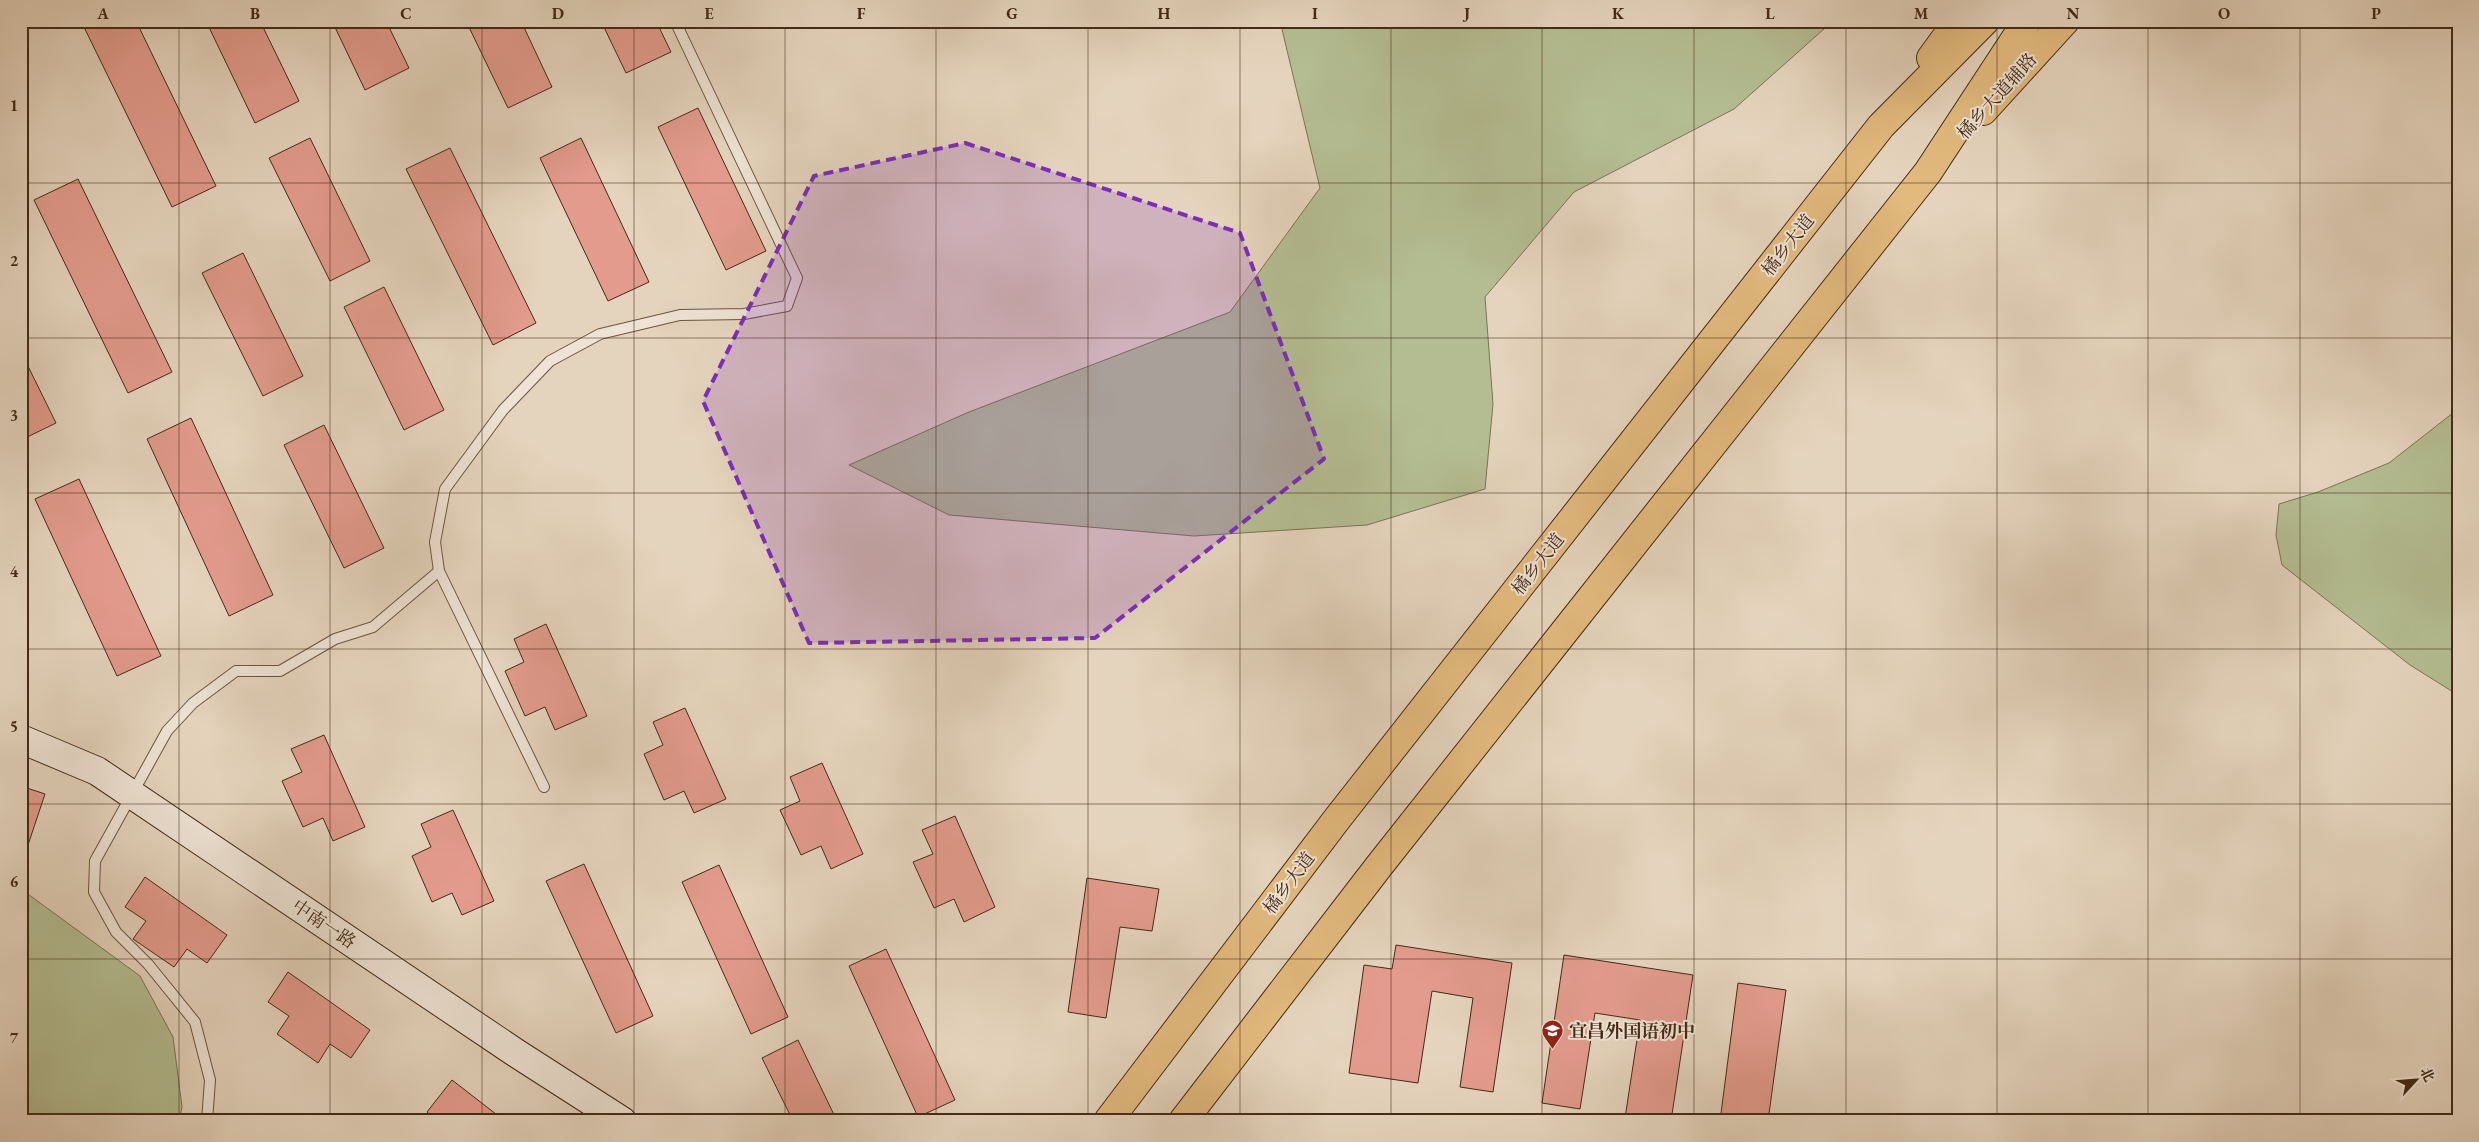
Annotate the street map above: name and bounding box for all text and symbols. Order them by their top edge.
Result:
text: A [96,3,109,24]
text: B [250,3,260,24]
text: C [400,3,412,24]
text: D [552,3,564,24]
text: E [704,3,714,24]
text: F [857,3,866,24]
text: G [1006,3,1018,24]
text: H [1158,3,1171,24]
text: I [1312,3,1318,24]
text: J [1462,3,1470,24]
text: K [1612,3,1625,24]
text: L [1765,3,1775,24]
text: M [1914,3,1929,24]
text: N [2067,3,2080,24]
text: O [2218,3,2230,24]
text: P [2371,3,2381,24]
street label: 橘乡大道辅路 [1952,48,2041,143]
text: 1 [10,95,18,116]
street label: 橘乡大道 [1756,209,1819,280]
text: 2 [10,250,19,271]
text: 3 [10,405,18,426]
street label: 橘乡大道 [1506,528,1569,599]
text: 4 [10,561,19,582]
text: 5 [10,716,18,737]
street label: 橘乡大道 [1258,847,1319,918]
text: 6 [10,871,19,892]
street label: 中南一路 [288,894,361,953]
school or university icon: 宜昌外国语初中 [1541,1019,1565,1050]
place label: 宜昌外国语初中 [1569,1019,1695,1042]
text: 7 [10,1027,19,1048]
north arrow [2392,1054,2442,1104]
text: 北 [2417,1064,2439,1085]

